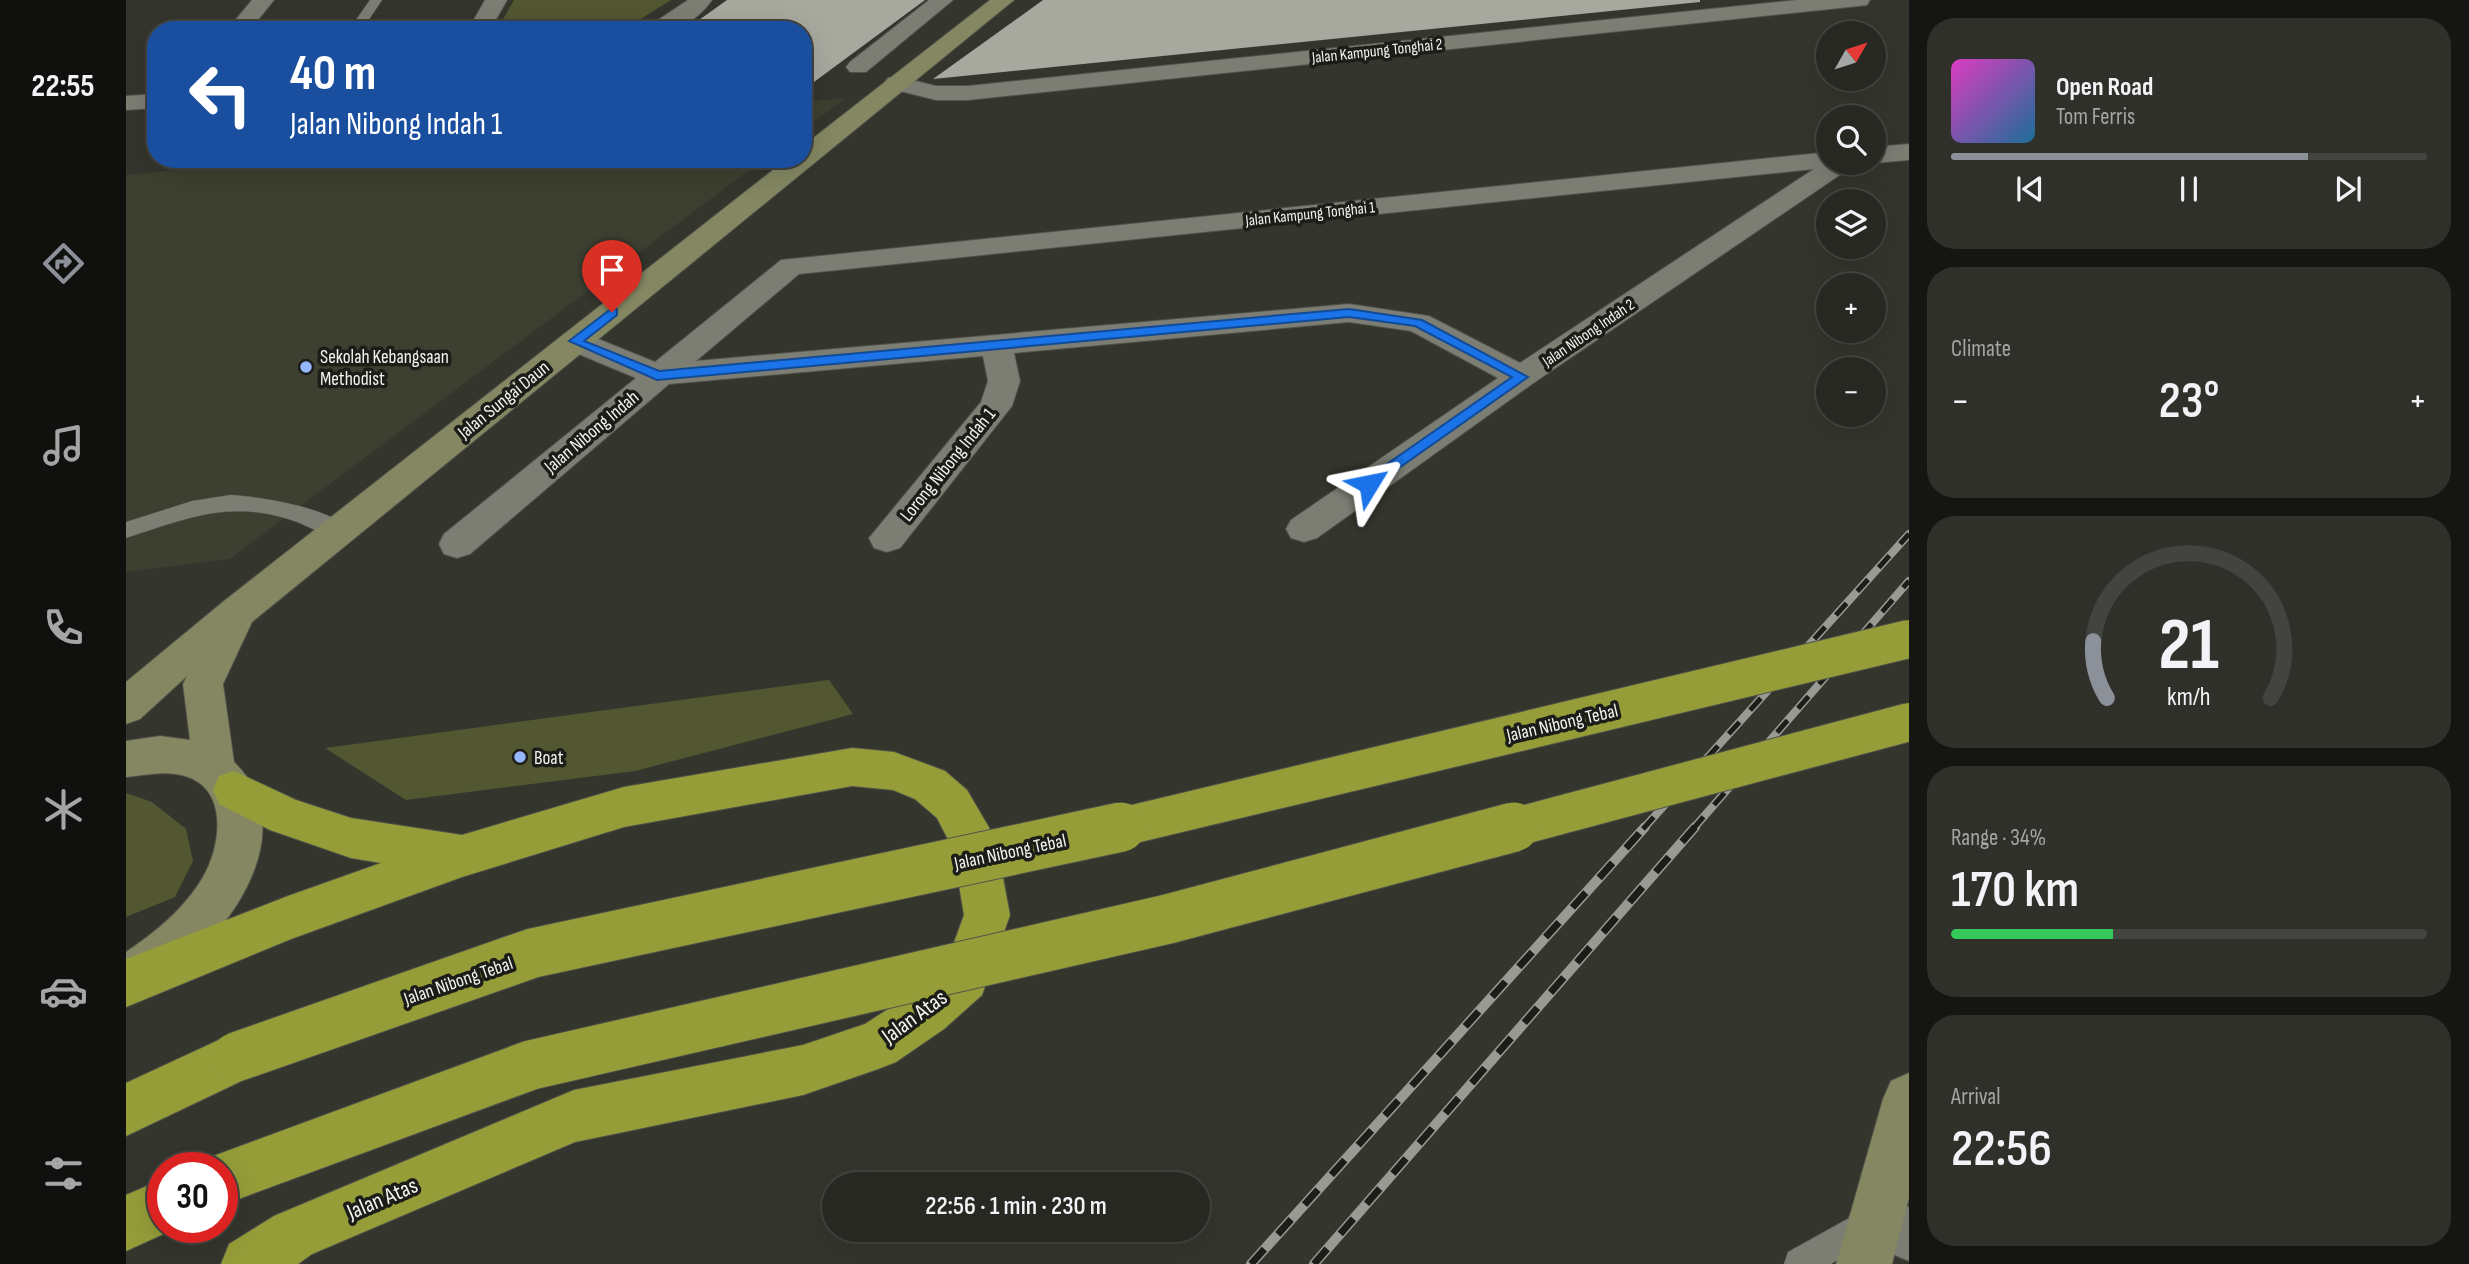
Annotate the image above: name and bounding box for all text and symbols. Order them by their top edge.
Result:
north arrow [1816,21,1886,91]
map controls [1816,21,1886,427]
street label: Jalan Kampung Tonghai 2 [1310,35,1443,68]
text: 40 m [290,45,376,104]
icon: left [175,49,266,140]
text: 22:55 [31,67,95,106]
text: Open Road [2056,72,2153,103]
text: Tom Ferris [2056,103,2135,131]
text: Jalan Nibong Indah 1 [290,105,502,144]
button: search [1816,105,1886,175]
icon: previous [2011,170,2049,208]
icon: pause [2170,170,2208,208]
icon: next [2329,170,2367,208]
button: layers [1816,189,1886,259]
street label: Jalan Kampung Tonghai 1 [1243,198,1376,231]
icon: directions [39,239,88,288]
pin [582,240,642,312]
icon: arrive [593,251,631,289]
button: + [1816,273,1886,343]
street label: Jalan Nibong Indah 2 [1538,295,1639,372]
text: Climate [1951,335,2011,363]
place label: Sekolah Kebangsaan Methodist [320,346,449,391]
street label: Jalan Sungai Daun [453,356,554,445]
button: − [1816,357,1886,427]
marker: Sekolah Kebangsaan Methodist [298,359,314,375]
text: 23° [2159,370,2219,433]
text: − [1951,379,1970,424]
text: + [2408,379,2427,424]
street label: Jalan Nibong Indah [539,386,644,479]
street label: Lorong Nibong Indah 1 [895,403,1001,526]
icon: music [39,421,88,470]
position arrow [1332,447,1406,521]
text: 21 [2159,602,2219,690]
icon: phone [39,603,88,652]
text: km/h [2167,682,2211,713]
street label: Jalan Nibong Tebal [1503,699,1620,748]
place label: Boat [534,747,564,770]
marker: Boat [512,749,528,765]
icon: climate [39,785,88,834]
text: Range · 34% [1951,824,2046,852]
street label: Jalan Nibong Tebal [951,829,1068,876]
text: 170 km [1951,859,2079,922]
street label: Jalan Nibong Tebal [400,952,516,1011]
icon: car [39,967,88,1016]
street label: Jalan Atas [876,984,953,1051]
text: Arrival [1951,1083,2000,1111]
text: 22:56 [1951,1118,2052,1181]
icon: filters [39,1149,88,1198]
speed limit sign: 30 [147,1152,238,1243]
street label: Jalan Atas [342,1172,422,1227]
text: 22:56 · 1 min · 230 m [925,1191,1107,1222]

